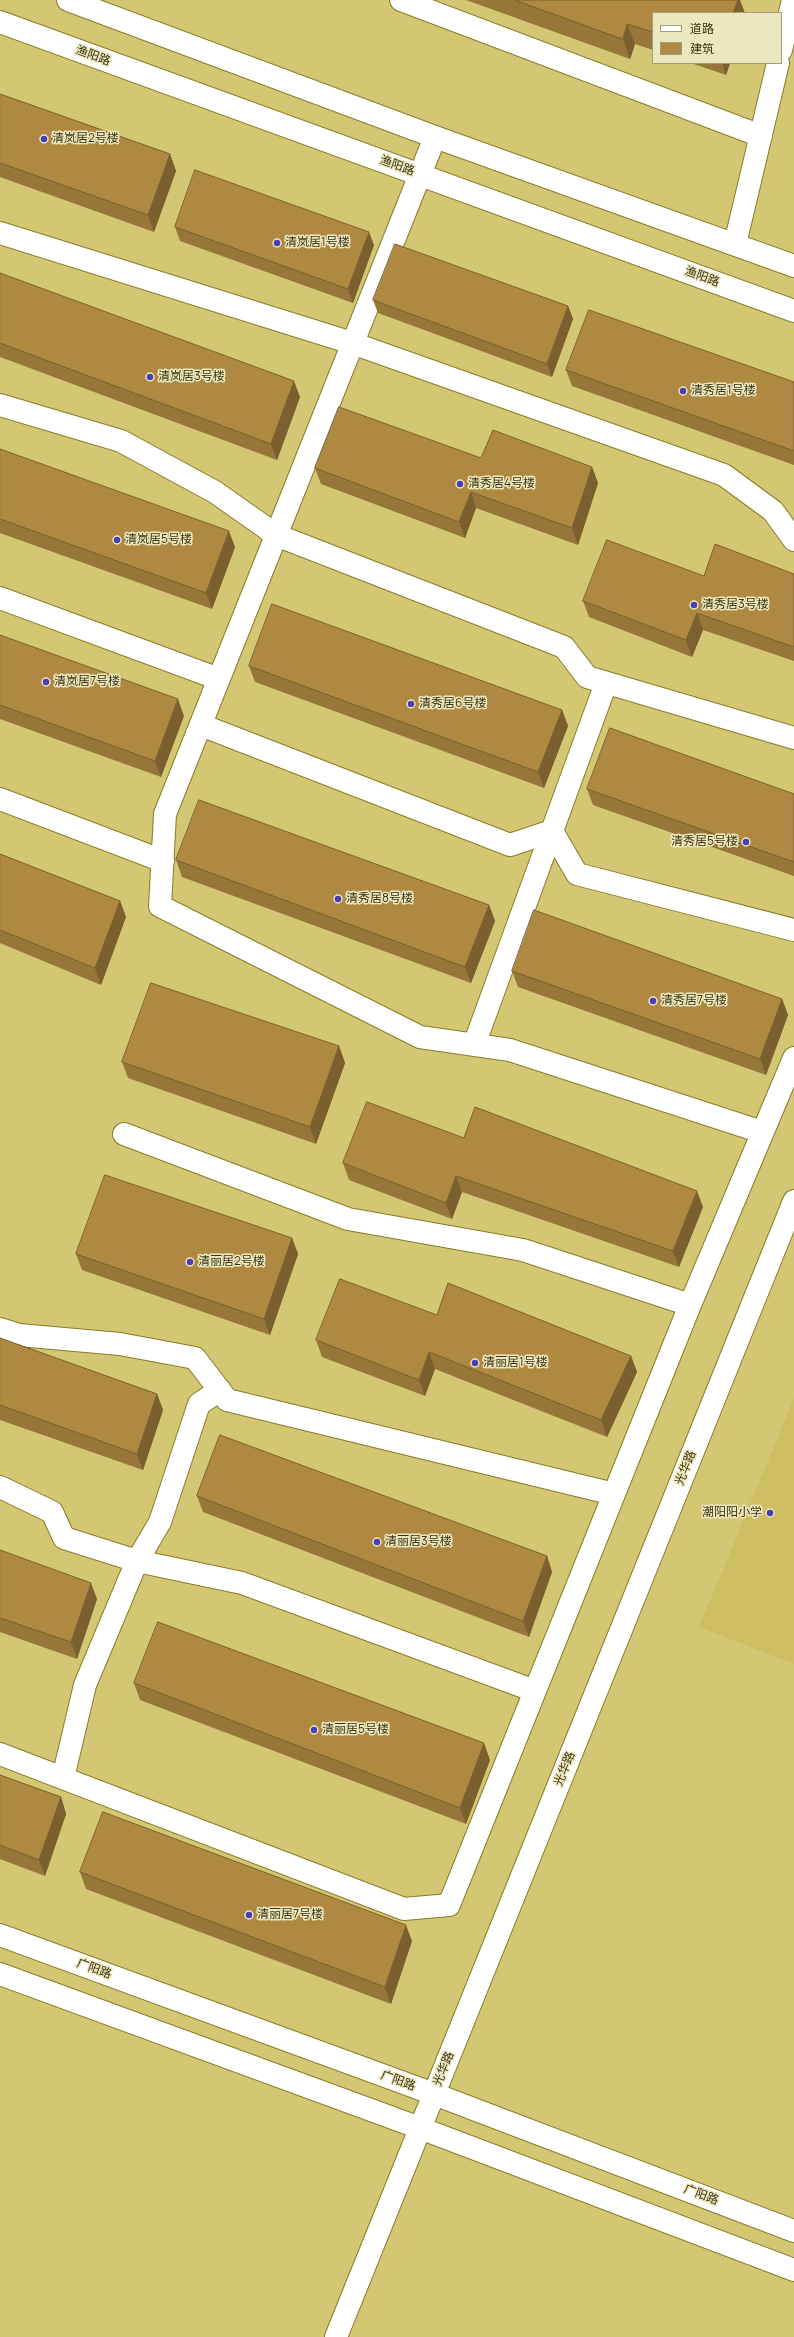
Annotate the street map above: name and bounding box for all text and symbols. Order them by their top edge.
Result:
legend [652,12,782,64]
text: 道路 [690,20,714,37]
text: 建筑 [690,40,714,57]
street label: 渔阳路 [74,43,112,69]
place label: 清岚居2号楼 [52,132,119,146]
marker: 清岚居2号楼 [39,134,49,144]
street label: 渔阳路 [378,153,416,179]
place label: 清岚居1号楼 [285,236,350,250]
marker: 清岚居1号楼 [272,238,282,248]
street label: 渔阳路 [683,264,721,290]
place label: 清岚居3号楼 [158,370,225,384]
marker: 清岚居3号楼 [145,372,155,382]
place label: 清秀居1号楼 [691,384,756,398]
marker: 清秀居1号楼 [678,386,688,396]
place label: 清秀居4号楼 [468,477,535,491]
marker: 清秀居4号楼 [455,479,465,489]
place label: 清岚居5号楼 [125,533,192,547]
marker: 清岚居5号楼 [112,535,122,545]
place label: 清秀居3号楼 [702,598,769,612]
marker: 清秀居3号楼 [689,600,699,610]
place label: 清岚居7号楼 [54,675,120,689]
marker: 清岚居7号楼 [41,677,51,687]
place label: 清秀居6号楼 [419,697,486,711]
marker: 清秀居6号楼 [406,699,416,709]
place label: 清秀居5号楼 [671,835,738,849]
marker: 清秀居5号楼 [741,837,751,847]
place label: 清秀居8号楼 [346,892,413,906]
marker: 清秀居8号楼 [333,894,343,904]
place label: 清秀居7号楼 [661,994,727,1008]
marker: 清秀居7号楼 [648,996,658,1006]
place label: 清丽居2号楼 [198,1255,265,1269]
marker: 清丽居2号楼 [185,1257,195,1267]
place label: 清丽居1号楼 [483,1356,548,1370]
marker: 清丽居1号楼 [470,1358,480,1368]
street label: 光华路 [673,1449,699,1487]
place label: 潮阳阳小学 [702,1506,762,1520]
marker: 潮阳阳小学 [765,1508,775,1518]
place label: 清丽居3号楼 [385,1535,452,1549]
marker: 清丽居3号楼 [372,1537,382,1547]
place label: 清丽居5号楼 [322,1723,389,1737]
marker: 清丽居5号楼 [309,1725,319,1735]
street label: 光华路 [552,1750,578,1788]
place label: 清丽居7号楼 [257,1908,323,1922]
marker: 清丽居7号楼 [244,1910,254,1920]
street label: 广阳路 [75,1956,113,1982]
street label: 光华路 [431,2050,457,2088]
street label: 广阳路 [379,2068,417,2094]
street label: 广阳路 [682,2182,720,2208]

